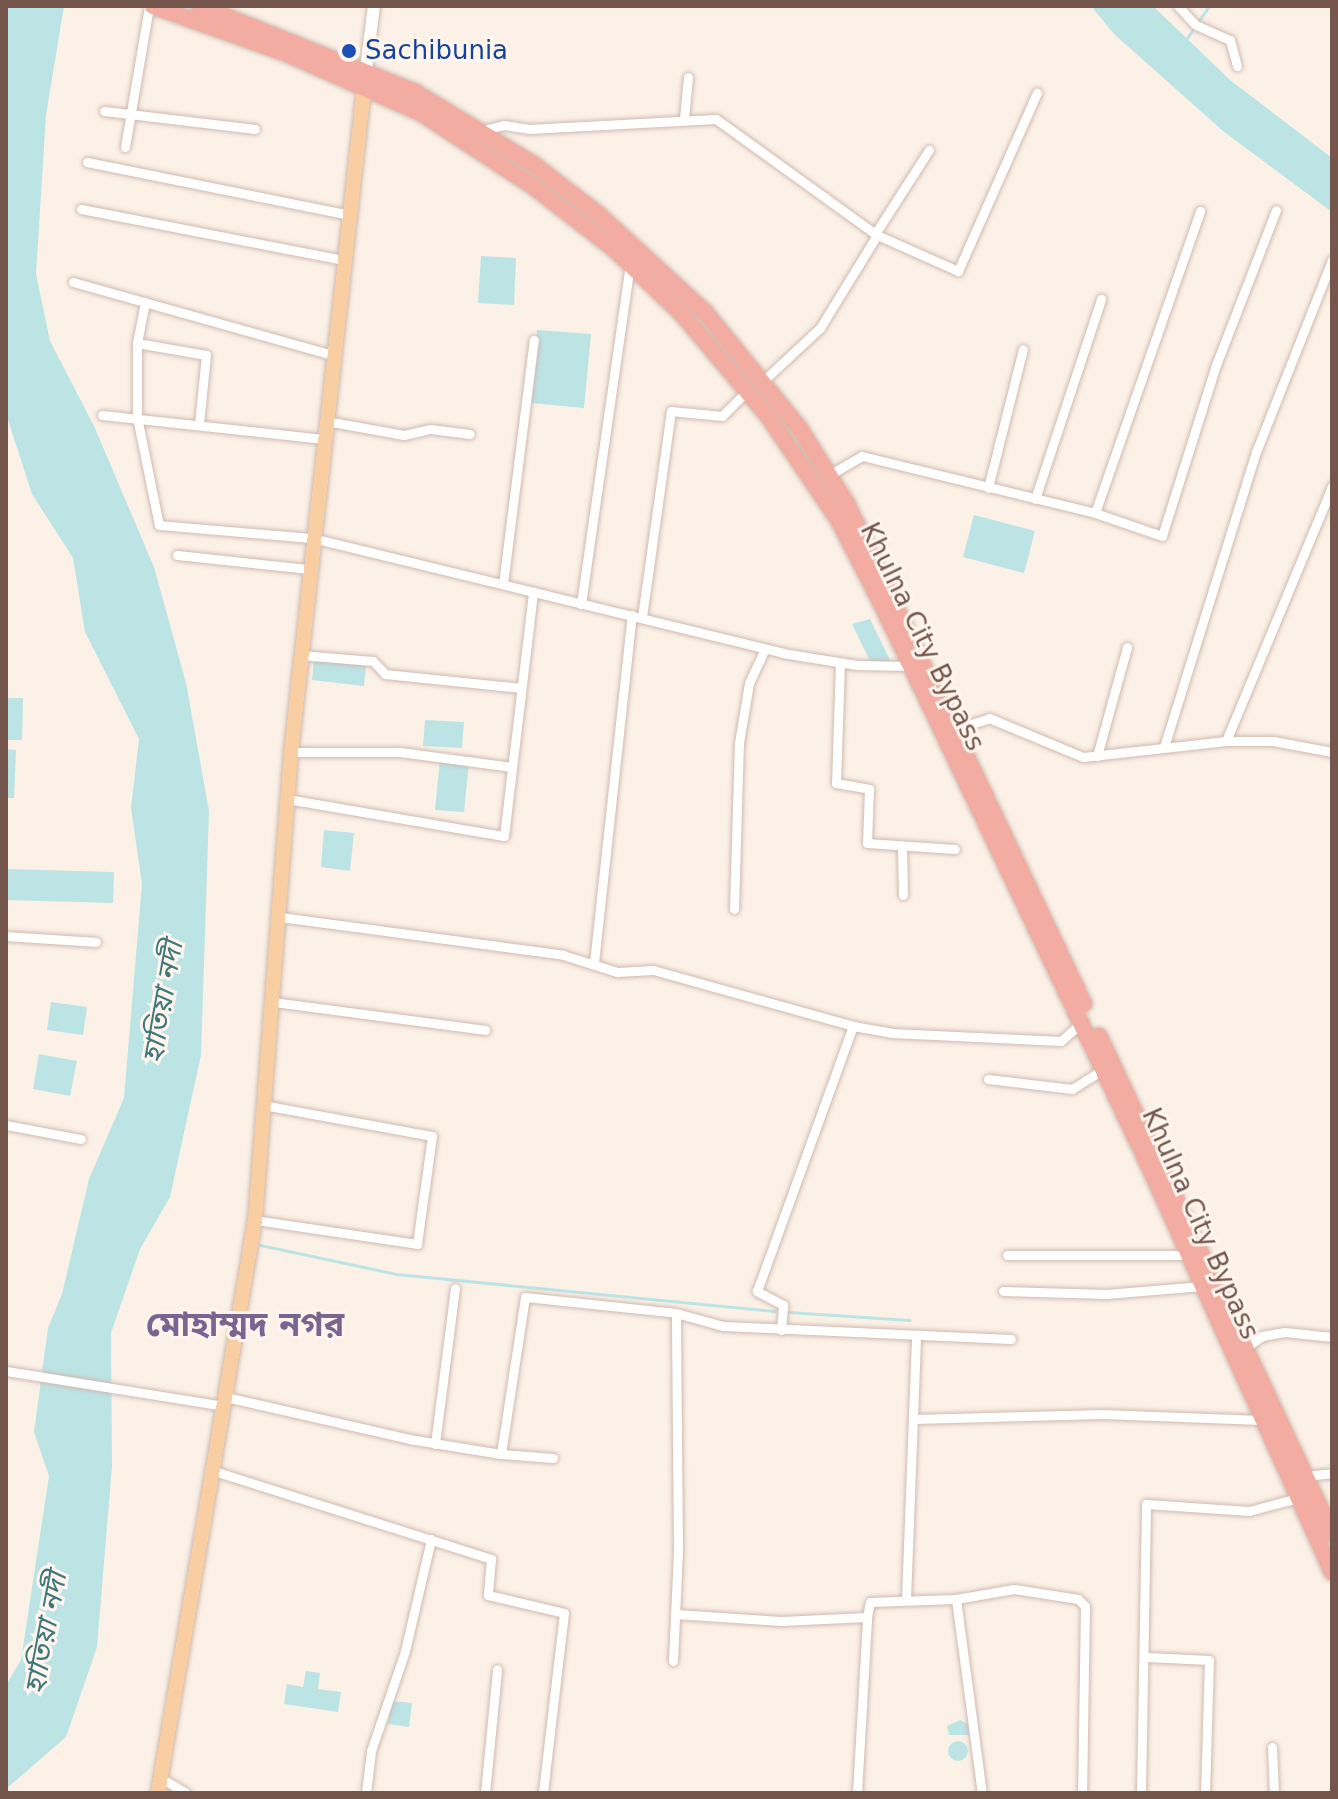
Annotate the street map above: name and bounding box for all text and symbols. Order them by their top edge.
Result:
place label: Sachibunia [365,35,508,67]
marker: Sachibunia [340,42,358,60]
street label: Khulna City Bypass [853,518,991,756]
water label: হাতিয়া নদী [136,938,190,1066]
street label: Khulna City Bypass [1135,1104,1265,1344]
district label: মোহাম্মদ নগর [146,1305,344,1345]
water label: হাতিয়া নদী [18,1569,74,1697]

